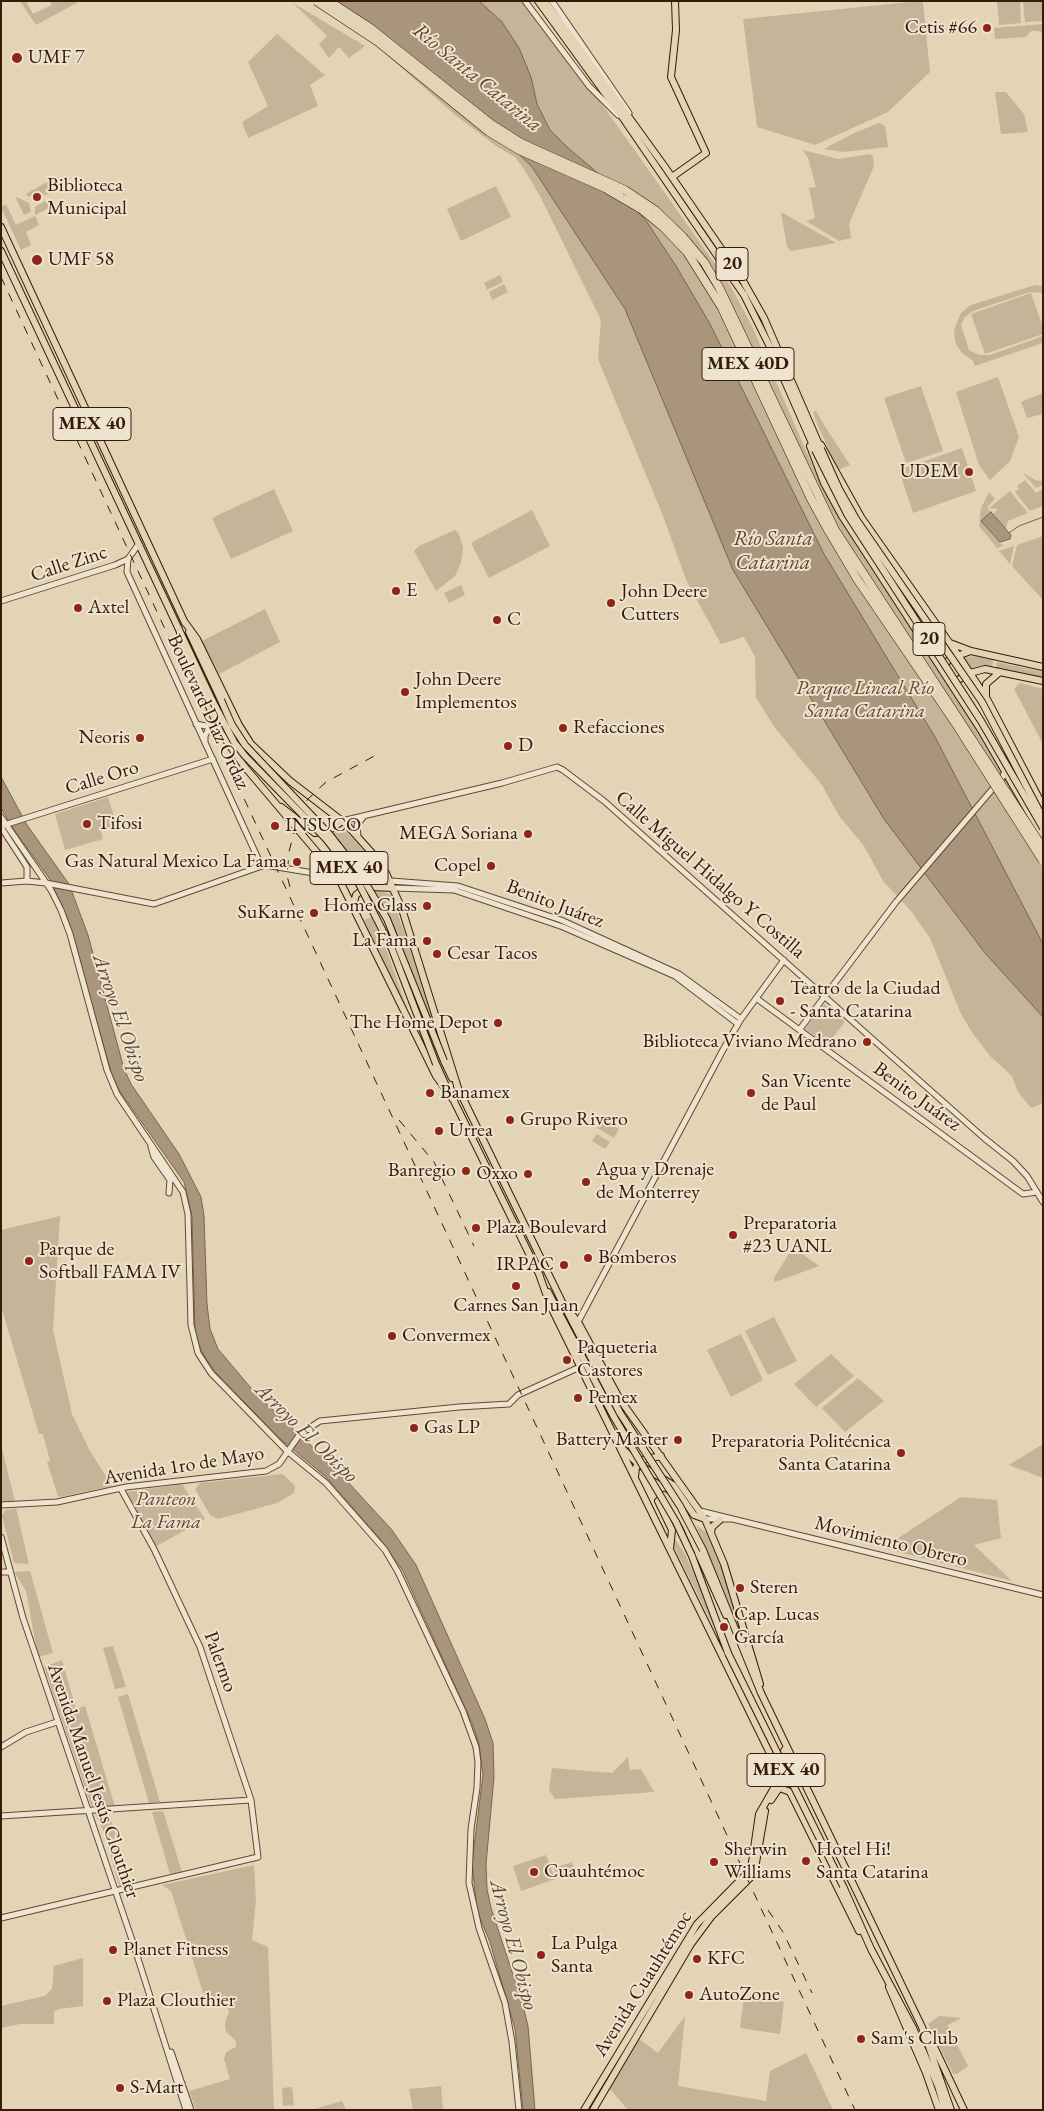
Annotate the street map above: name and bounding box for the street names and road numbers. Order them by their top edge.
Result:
road number: 20 [716,248,748,280]
road number: MEX 40D [702,348,794,380]
road number: MEX 40 [53,408,131,440]
street label: Calle Zinc [28,540,110,588]
road number: 20 [913,622,945,656]
street label: Boulevard Diaz Ordaz [162,631,254,793]
street label: Calle Oro [62,755,142,801]
street label: Calle Miguel Hidalgo Y Costilla [610,786,810,964]
road number: MEX 40 [310,851,388,884]
street label: Benito Juárez [503,874,607,934]
street label: Benito Juárez [868,1057,966,1137]
street label: Avenida 1ro de Mayo [102,1441,266,1491]
street label: Movimiento Obrero [812,1511,970,1573]
street label: Palermo [198,1628,242,1696]
street label: Avenida Manuel Jesús Clouthier [41,1660,145,1902]
road number: MEX 40 [747,1754,825,1786]
street label: Avenida Cuauhtémoc [588,1907,698,2061]

